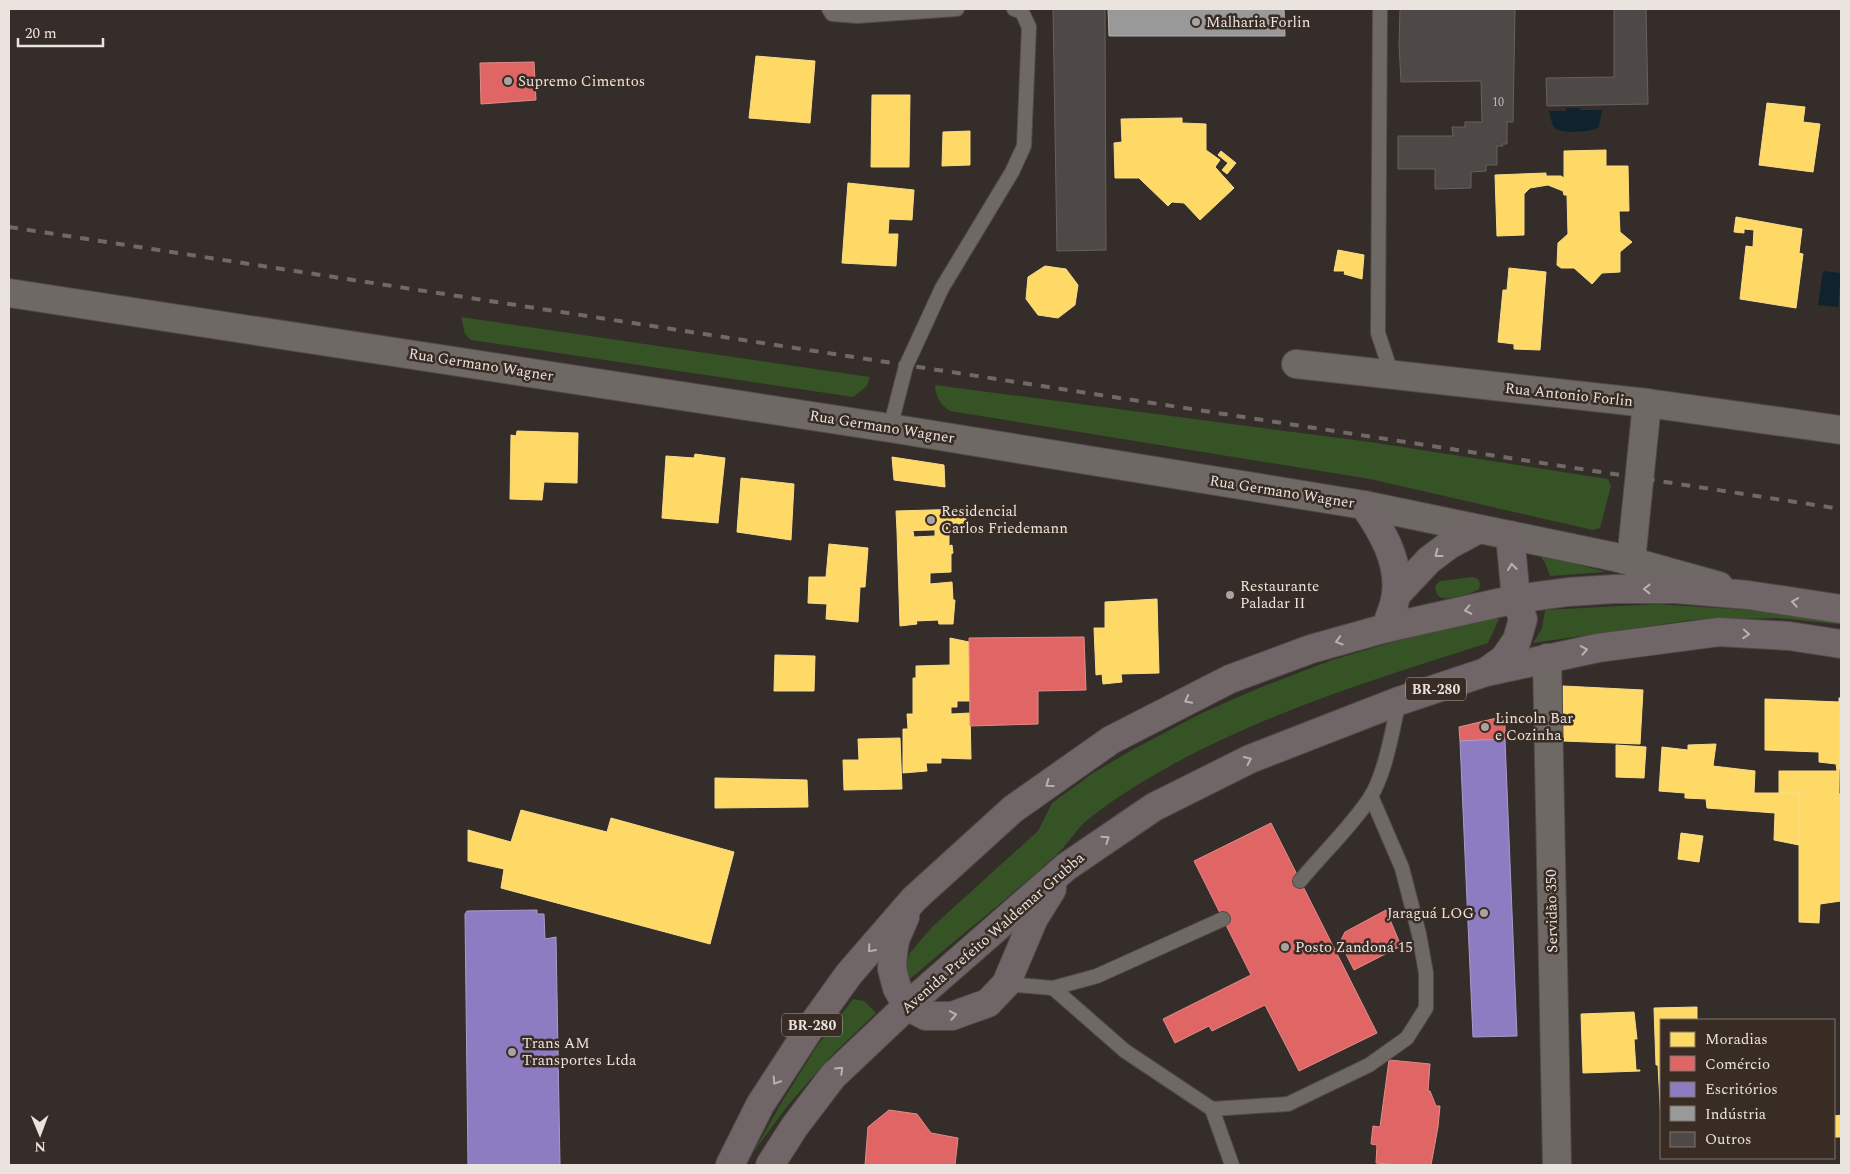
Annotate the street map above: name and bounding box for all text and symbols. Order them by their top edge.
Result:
place label: Malharia Forlin [1206,11,1311,34]
scale bar [18,15,102,47]
marker: Malharia Forlin [1190,16,1202,28]
text: 20 m [25,22,57,45]
place label: Supremo Cimentos [518,70,645,93]
marker: Supremo Cimentos [502,75,514,87]
house number: 10 [1492,93,1504,112]
street label: Rua Germano Wagner [407,342,555,388]
street label: Rua Antonio Forlin [1504,377,1634,413]
street label: Rua Germano Wagner [808,404,956,450]
street label: Rua Germano Wagner [1208,469,1356,515]
place label: Residencial Carlos Friedemann [941,500,1068,540]
marker: Residencial Carlos Friedemann [925,514,937,526]
one-way arrow [1434,548,1443,557]
one-way arrow [1507,563,1518,571]
place label: Restaurante Paladar II [1240,575,1319,615]
one-way arrow [1643,584,1650,594]
marker: Restaurante Paladar II [1224,589,1236,601]
one-way arrow [1790,597,1798,608]
one-way arrow [1464,604,1473,615]
one-way arrow [1742,628,1750,639]
one-way arrow [1335,636,1343,646]
one-way arrow [1580,646,1589,656]
road number: BR-280 [1406,678,1466,701]
one-way arrow [1184,694,1193,704]
place label: Lincoln Bar e Cozinha [1495,707,1573,747]
marker: Lincoln Bar e Cozinha [1479,721,1491,733]
one-way arrow [1243,756,1252,767]
one-way arrow [1045,778,1055,787]
one-way arrow [1100,836,1110,845]
street label: Avenida Prefeito Waldemar Grubba [896,846,1090,1019]
street label: Servidão 350 [1540,869,1564,953]
place label: Jaraguá LOG [1387,902,1474,925]
marker: Jaraguá LOG [1478,907,1490,919]
place label: Posto Zandoná 15 [1295,936,1413,959]
marker: Posto Zandoná 15 [1279,941,1291,953]
one-way arrow [867,943,876,952]
one-way arrow [949,1010,957,1020]
road number: BR-280 [782,1014,842,1036]
legend [1660,1019,1835,1159]
text: Moradias [1705,1028,1768,1051]
place label: Trans AM Transportes Ltda [522,1032,637,1072]
marker: Trans AM Transportes Ltda [506,1046,518,1058]
text: Comércio [1705,1053,1770,1076]
one-way arrow [834,1067,843,1076]
one-way arrow [773,1075,782,1084]
text: Escritórios [1705,1078,1778,1101]
text: Indústria [1705,1103,1767,1126]
north arrow [15,1109,65,1159]
text: Outros [1705,1128,1752,1151]
text: N [34,1136,46,1157]

